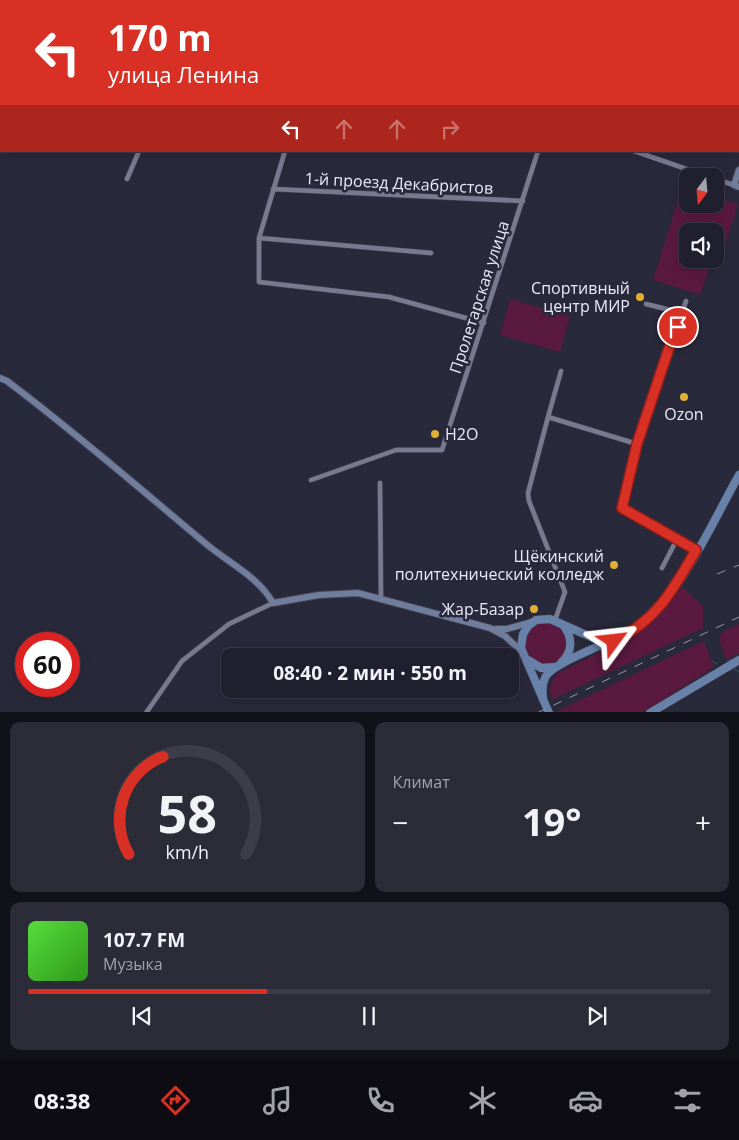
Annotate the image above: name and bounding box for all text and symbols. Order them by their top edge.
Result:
text: 170 m [108,14,212,61]
icon: left [25,20,90,85]
text: улица Ленина [108,59,259,89]
icon: left [277,115,305,143]
icon: ahead [330,115,358,143]
icon: ahead [383,115,411,143]
icon: right [436,115,464,143]
street label: 1-й проезд Декабристов [304,167,494,199]
north arrow [679,168,724,212]
map controls [679,168,724,268]
street label: Пролетарская улица [444,218,514,376]
button: sound [679,223,724,268]
place label: Спортивный центр МИР [531,277,630,317]
marker: Спортивный центр МИР [634,291,646,303]
pin [657,306,699,348]
icon: arrive [664,313,692,341]
marker: Ozon [678,391,690,403]
place label: Ozon [664,403,704,425]
place label: Н2О [445,423,478,445]
marker: Н2О [429,428,441,440]
place label: Щёкинский политехнический колледж [395,545,604,585]
marker: Щёкинский политехнический колледж [608,559,620,571]
place label: Жар-Базар [442,598,524,620]
marker: Жар-Базар [528,603,540,615]
position arrow [587,614,639,666]
speed limit sign: 60 [15,632,80,697]
text: 08:40 · 2 мин · 550 m [273,660,467,686]
text: Климат [393,771,450,793]
text: 58 [158,777,217,848]
text: 19° [522,795,582,847]
text: − [393,803,409,841]
text: + [695,803,711,841]
text: km/h [166,840,209,864]
text: 107.7 FM [103,927,185,953]
text: Музыка [103,953,163,975]
icon: previous [128,1002,156,1030]
icon: pause [355,1002,383,1030]
icon: next [583,1002,611,1030]
icon: directions [158,1083,193,1118]
icon: music [260,1083,295,1118]
icon: phone [363,1083,398,1118]
icon: climate [465,1083,500,1118]
icon: car [568,1083,603,1118]
icon: filters [670,1083,705,1118]
text: 08:38 [34,1085,90,1115]

